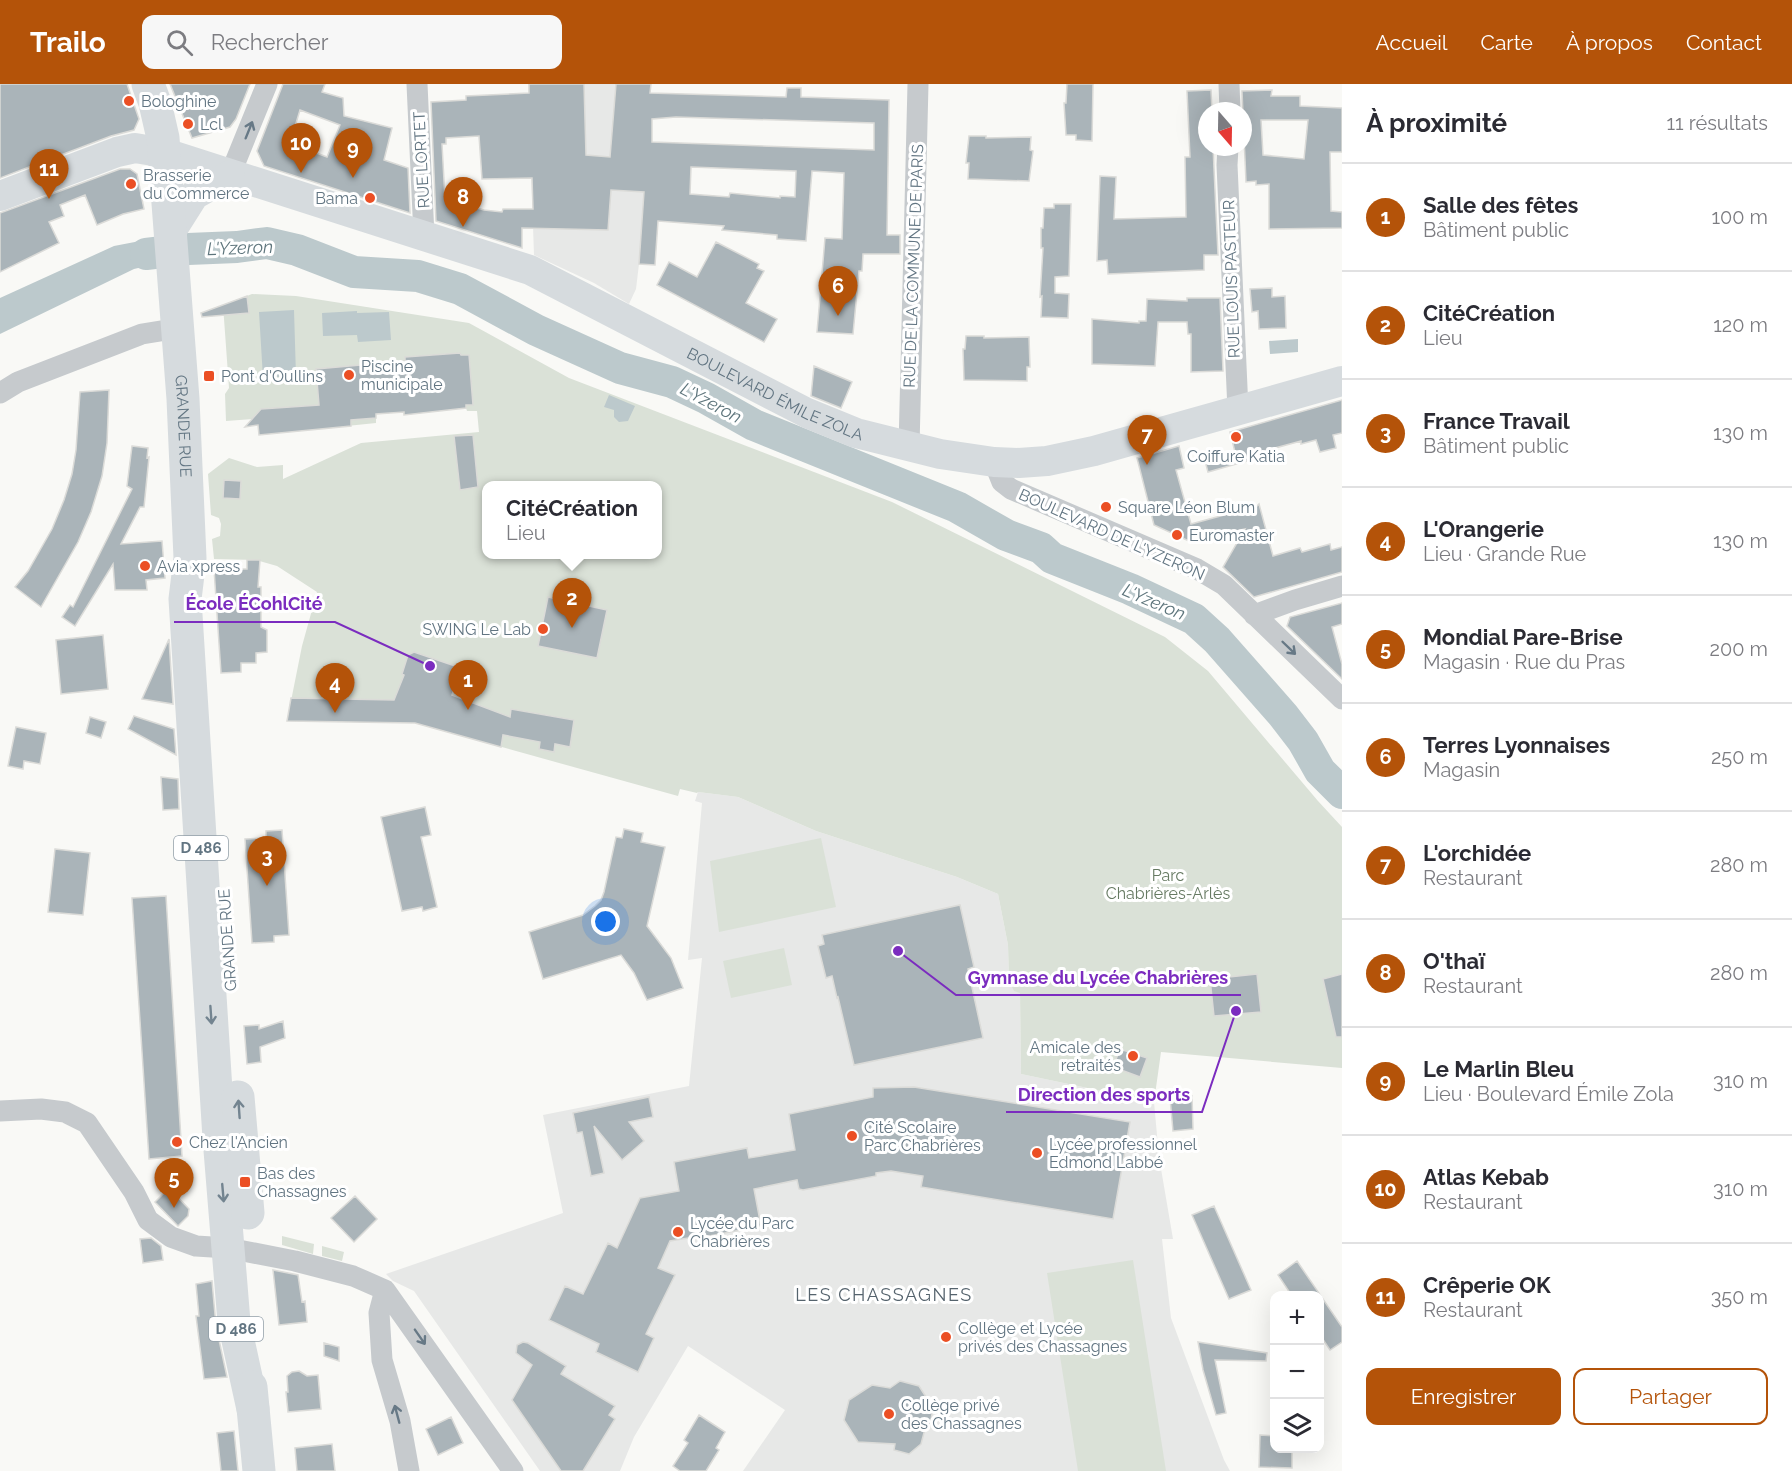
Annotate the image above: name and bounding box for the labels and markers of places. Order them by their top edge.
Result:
place label: Bologhine [141,92,216,111]
marker: Bologhine [122,94,136,108]
place label: Lcl [200,115,223,134]
marker: Lcl [181,117,195,131]
pin: 10 [282,124,320,173]
pin: 9 [334,128,372,178]
pin: 11 [29,150,68,199]
place label: Brasserie du Commerce [143,166,249,203]
marker: Brasserie du Commerce [124,177,138,191]
pin: 8 [444,178,482,227]
place label: Bama [315,189,358,208]
marker: Bama [363,191,377,205]
pin: 6 [818,266,858,316]
place label: Piscine municipale [361,357,443,394]
place label: Pont d'Oullins [221,367,323,386]
marker: Piscine municipale [342,368,356,382]
marker: Pont d'Oullins [202,369,216,383]
pin: 7 [1128,416,1166,465]
marker: Coiffure Katia [1229,430,1243,444]
place label: Coiffure Katia [1187,447,1285,466]
place label: Square Léon Blum [1118,498,1255,517]
marker: Square Léon Blum [1099,500,1113,514]
place label: Euromaster [1189,526,1275,545]
marker: Euromaster [1170,528,1184,542]
place label: Avia xpress [157,557,241,576]
marker: Avia xpress [138,559,152,573]
pin: 2 [552,578,592,628]
callout: École ÉCohlCité [174,586,335,622]
place label: SWING Le Lab [422,620,531,639]
marker: SWING Le Lab [536,622,550,636]
pin: 1 [448,660,488,710]
pin: 4 [316,664,354,713]
pin: 3 [248,836,286,886]
callout: Gymnase du Lycée Chabrières [956,959,1241,995]
place label: Amicale des retraités [1030,1038,1121,1075]
marker: Amicale des retraités [1126,1049,1140,1063]
callout: Direction des sports [1006,1076,1202,1112]
place label: Cité Scolaire Parc Chabrières [864,1118,981,1155]
marker: Cité Scolaire Parc Chabrières [845,1129,859,1143]
place label: Chez l'Ancien [189,1133,288,1152]
marker: Chez l'Ancien [170,1135,184,1149]
place label: Lycée professionnel Edmond Labbé [1049,1135,1198,1172]
marker: Lycée professionnel Edmond Labbé [1030,1146,1044,1160]
pin: 5 [154,1158,194,1208]
place label: Bas des Chassagnes [257,1164,347,1201]
marker: Bas des Chassagnes [238,1175,252,1189]
place label: Lycée du Parc Chabrières [690,1214,794,1251]
marker: Lycée du Parc Chabrières [671,1225,685,1239]
place label: Collège et Lycée privés des Chassagnes [958,1319,1127,1356]
marker: Collège et Lycée privés des Chassagnes [939,1330,953,1344]
place label: Collège privé des Chassagnes [901,1396,1022,1433]
marker: Collège privé des Chassagnes [882,1407,896,1421]

